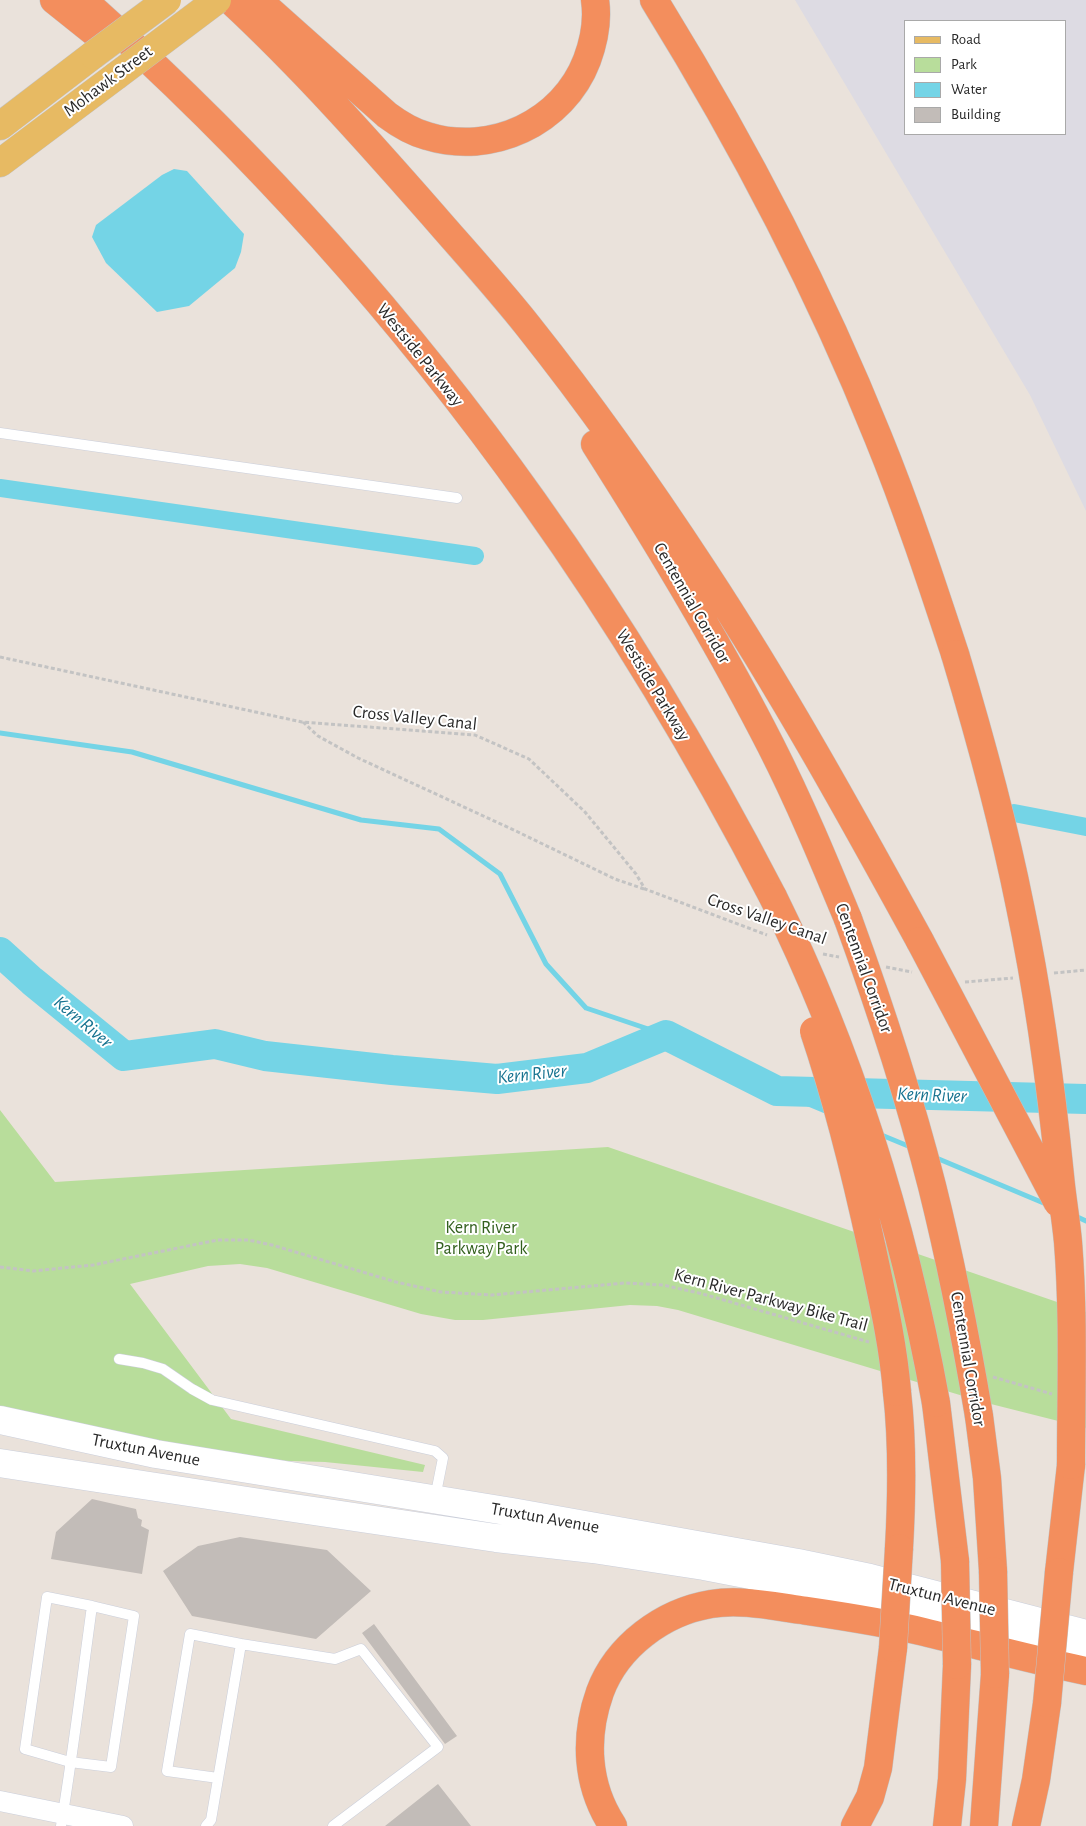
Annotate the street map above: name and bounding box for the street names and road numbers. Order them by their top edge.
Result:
street label: Mohawk Street [59,41,157,121]
street label: Westside Parkway [372,299,468,411]
street label: Centennial Corridor [649,539,735,667]
street label: Westside Parkway [611,625,695,745]
street label: Cross Valley Canal [352,701,478,735]
street label: Cross Valley Canal [704,888,830,950]
street label: Centennial Corridor [831,900,897,1036]
street label: Kern River Parkway Bike Trail [672,1264,870,1336]
street label: Centennial Corridor [946,1290,990,1428]
street label: Truxtun Avenue [90,1429,202,1471]
street label: Truxtun Avenue [489,1498,601,1538]
street label: Truxtun Avenue [886,1573,998,1621]

